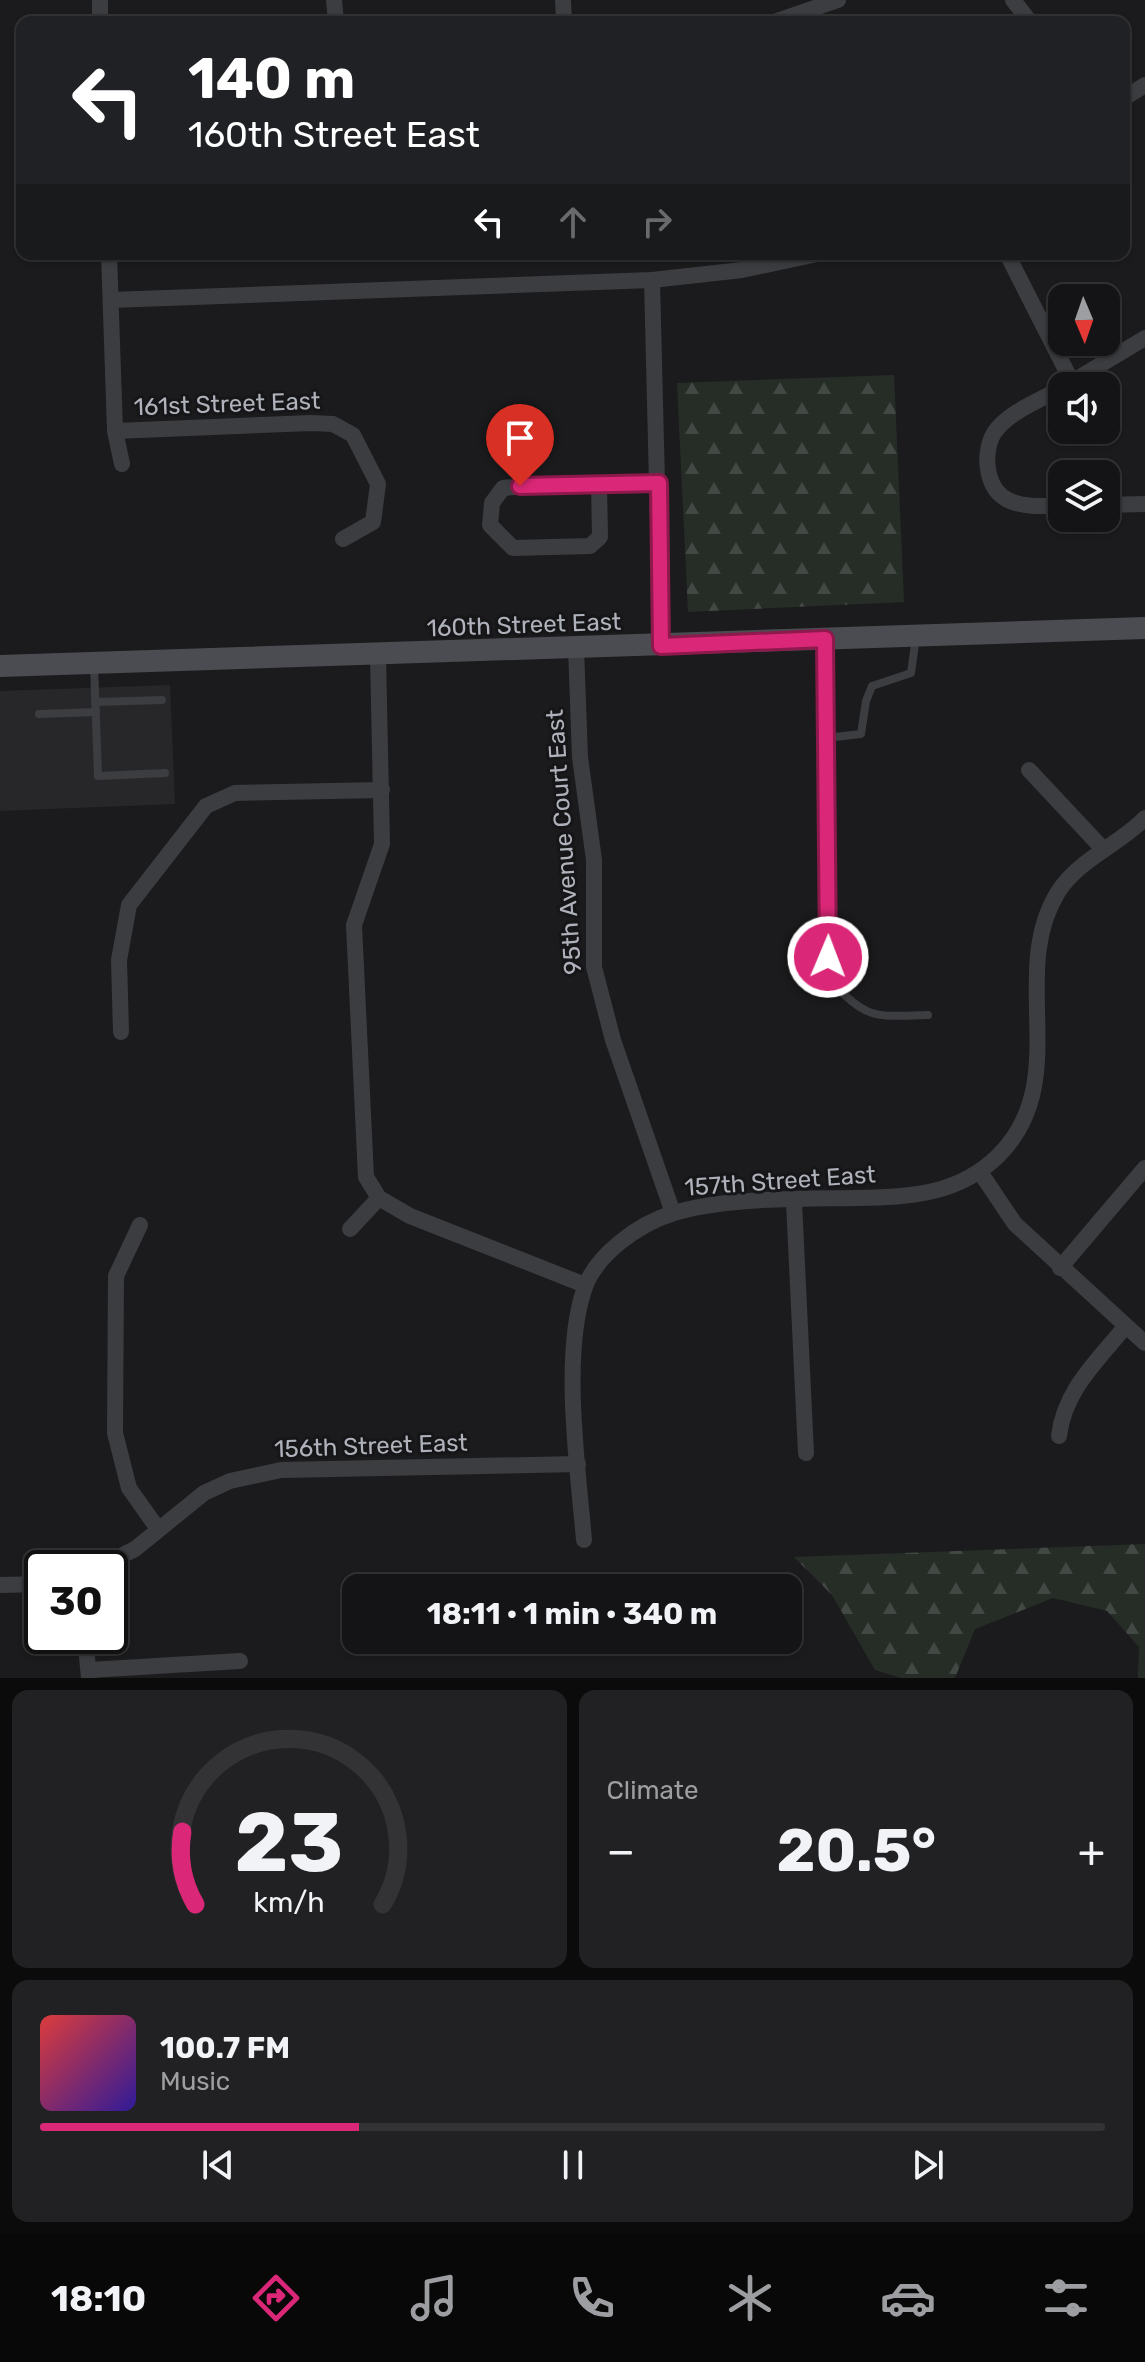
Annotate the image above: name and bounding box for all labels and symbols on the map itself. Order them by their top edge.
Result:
north arrow [1048,284,1120,356]
street label: 161st Street East [133,387,321,421]
pin [486,404,554,486]
street label: 160th Street East [426,608,622,642]
street label: 95th Avenue Court East [541,709,587,975]
position arrow [786,915,870,999]
street label: 157th Street East [684,1160,876,1202]
street label: 156th Street East [274,1429,468,1463]
speed limit sign: 30 [24,1550,128,1654]

